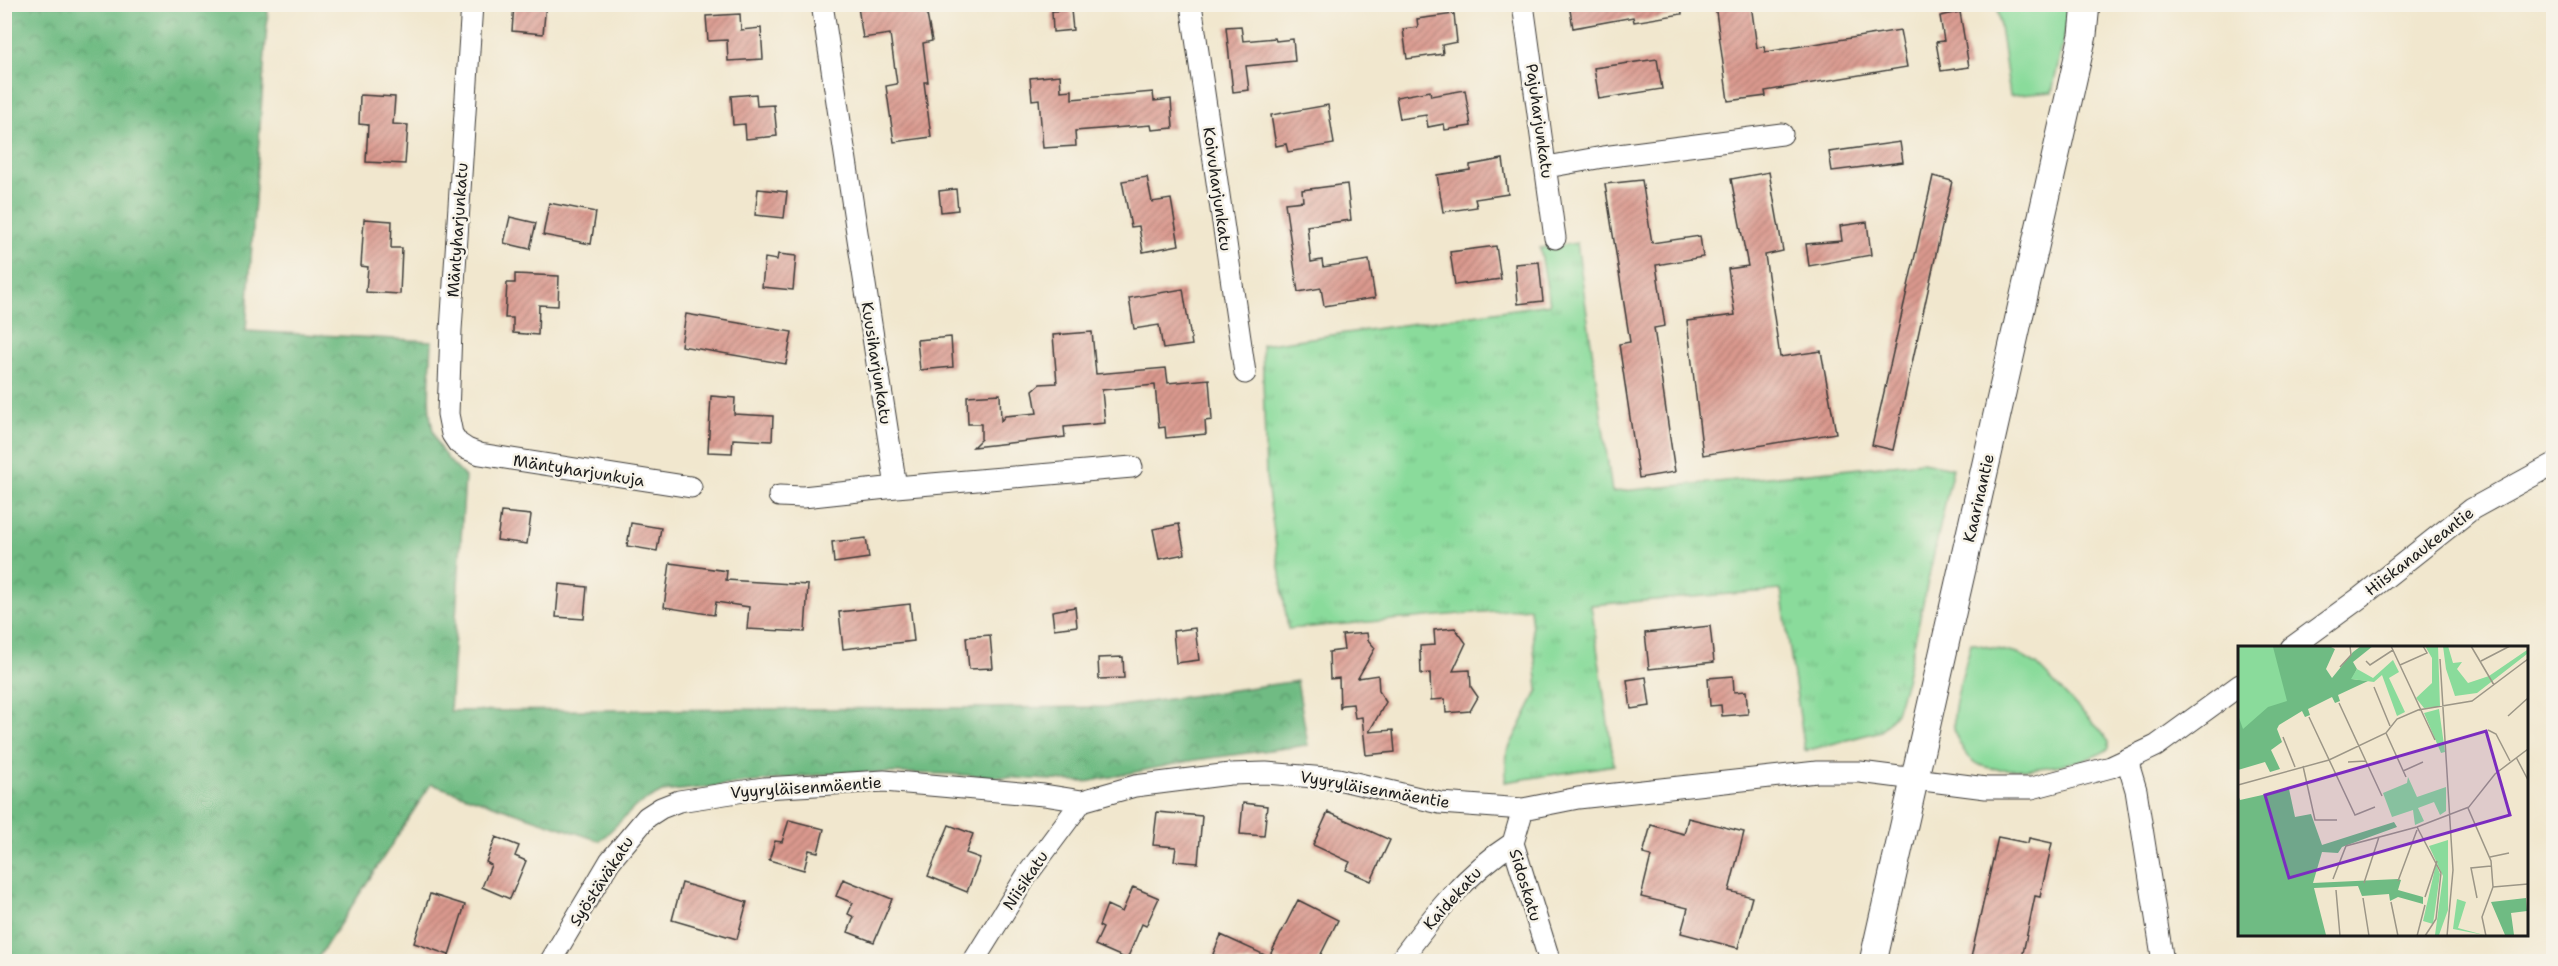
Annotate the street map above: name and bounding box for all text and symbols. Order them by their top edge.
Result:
street label: Pajuharjunkatu [1521,62,1558,180]
street label: Koivuharjunkatu [1198,125,1237,253]
street label: Mäntyharjunkatu [442,162,473,298]
street label: Kuusiharjunkatu [856,300,897,426]
street label: Mäntyharjunkuja [512,450,646,491]
street label: Kaarinantie [1958,452,1999,544]
street label: Hiiskanaukeantie [2361,502,2478,600]
inset map [2238,646,2528,936]
street label: Vyyryläisenmäentie [1298,766,1451,813]
street label: Vyyryläisenmäentie [730,772,882,803]
street label: Syöstäväkatu [565,832,638,930]
street label: Sidoskatu [1505,846,1546,924]
street label: Niisikatu [998,847,1053,914]
street label: Kaidekatu [1419,863,1486,934]

